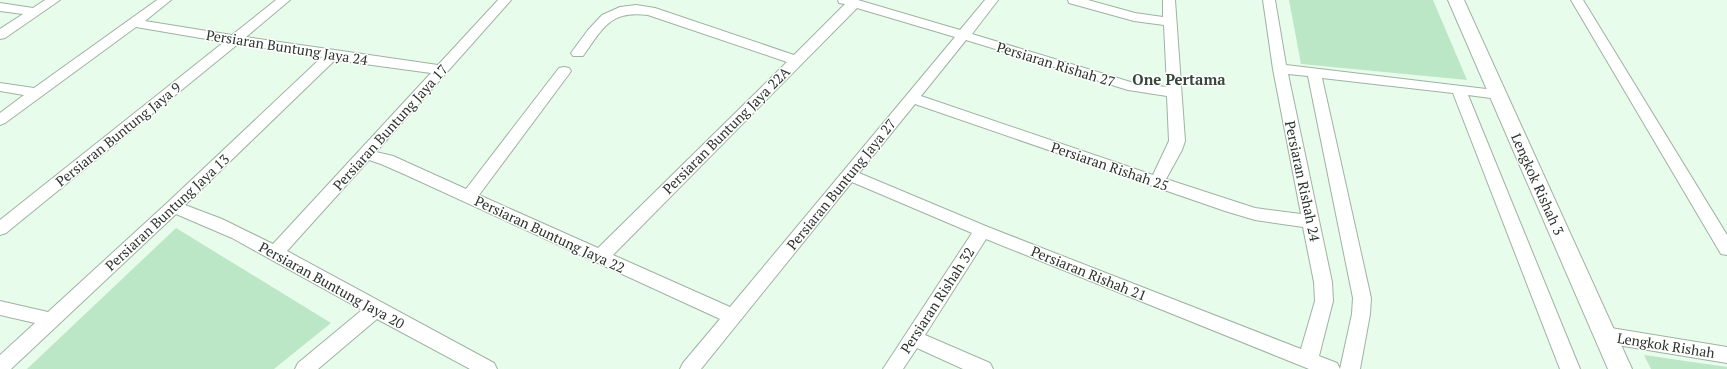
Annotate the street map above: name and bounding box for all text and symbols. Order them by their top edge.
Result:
street label: Persiaran Buntung Jaya 24 [205,25,370,69]
street label: Persiaran Rishah 27 [994,37,1118,91]
street label: Persiaran Buntung Jaya 17 [328,60,452,194]
street label: Persiaran Buntung Jaya 22A [658,62,794,198]
district label: One Pertama [1132,69,1226,89]
street label: Persiaran Buntung Jaya 9 [51,78,185,190]
street label: Persiaran Buntung Jaya 27 [782,115,900,253]
street label: Persiaran Rishah 24 [1281,119,1325,244]
street label: Lengkok Rishah 3 [1507,130,1569,238]
street label: Persiaran Rishah 25 [1049,137,1171,195]
street label: Persiaran Buntung Jaya 13 [101,149,233,275]
street label: Persiaran Buntung Jaya 22 [472,191,628,277]
street label: Persiaran Buntung Jaya 20 [256,237,408,333]
street label: Persiaran Rishah 21 [1028,241,1150,305]
street label: Persiaran Rishah 32 [896,243,978,357]
street label: Lengkok Rishah [1616,328,1716,362]

